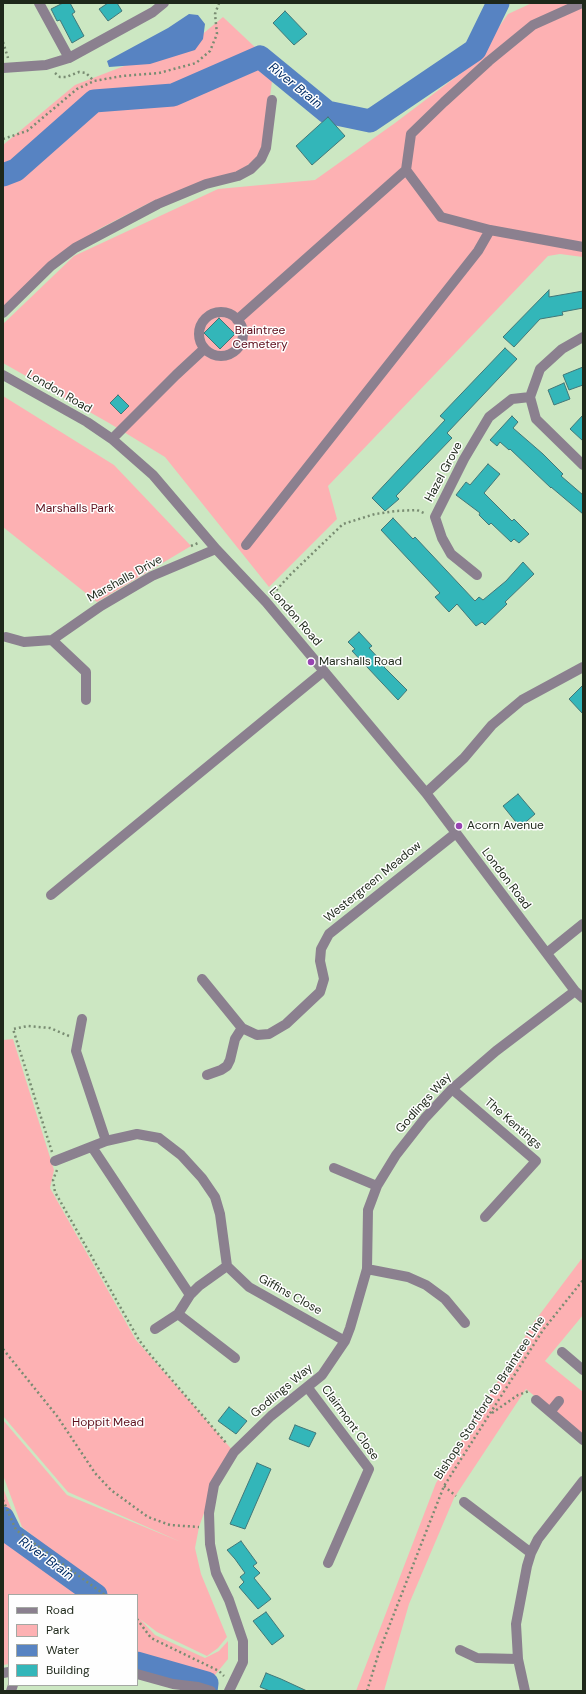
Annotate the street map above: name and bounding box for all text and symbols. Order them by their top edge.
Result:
water label: River Brain [265,60,325,112]
park label: Braintree Cemetery [232,324,288,352]
street label: London Road [24,368,94,416]
street label: Hazel Grove [422,440,466,504]
park label: Marshalls Park [36,502,114,516]
street label: Marshalls Drive [85,552,165,606]
street label: London Road [266,585,324,649]
place label: Marshalls Road [319,655,402,669]
marker: Marshalls Road [306,657,316,667]
place label: Acorn Avenue [467,819,544,833]
marker: Acorn Avenue [454,821,464,831]
street label: Westergreen Meadow [322,838,424,926]
street label: London Road [478,846,534,912]
street label: Godlings Way [393,1070,455,1136]
street label: The Kentings [481,1095,545,1153]
street label: Giffins Close [256,1272,324,1318]
street label: Bishops Stortford to Braintree Line [432,1314,548,1482]
street label: Godlings Way [248,1361,316,1421]
street label: Clairmont Close [318,1383,382,1463]
park label: Hoppit Mead [72,1416,144,1430]
water label: River Brain [16,1534,76,1584]
legend [8,1594,138,1686]
text: Road [46,1602,74,1618]
text: Park [46,1622,70,1638]
text: Water [46,1642,79,1658]
text: Building [46,1662,90,1678]

